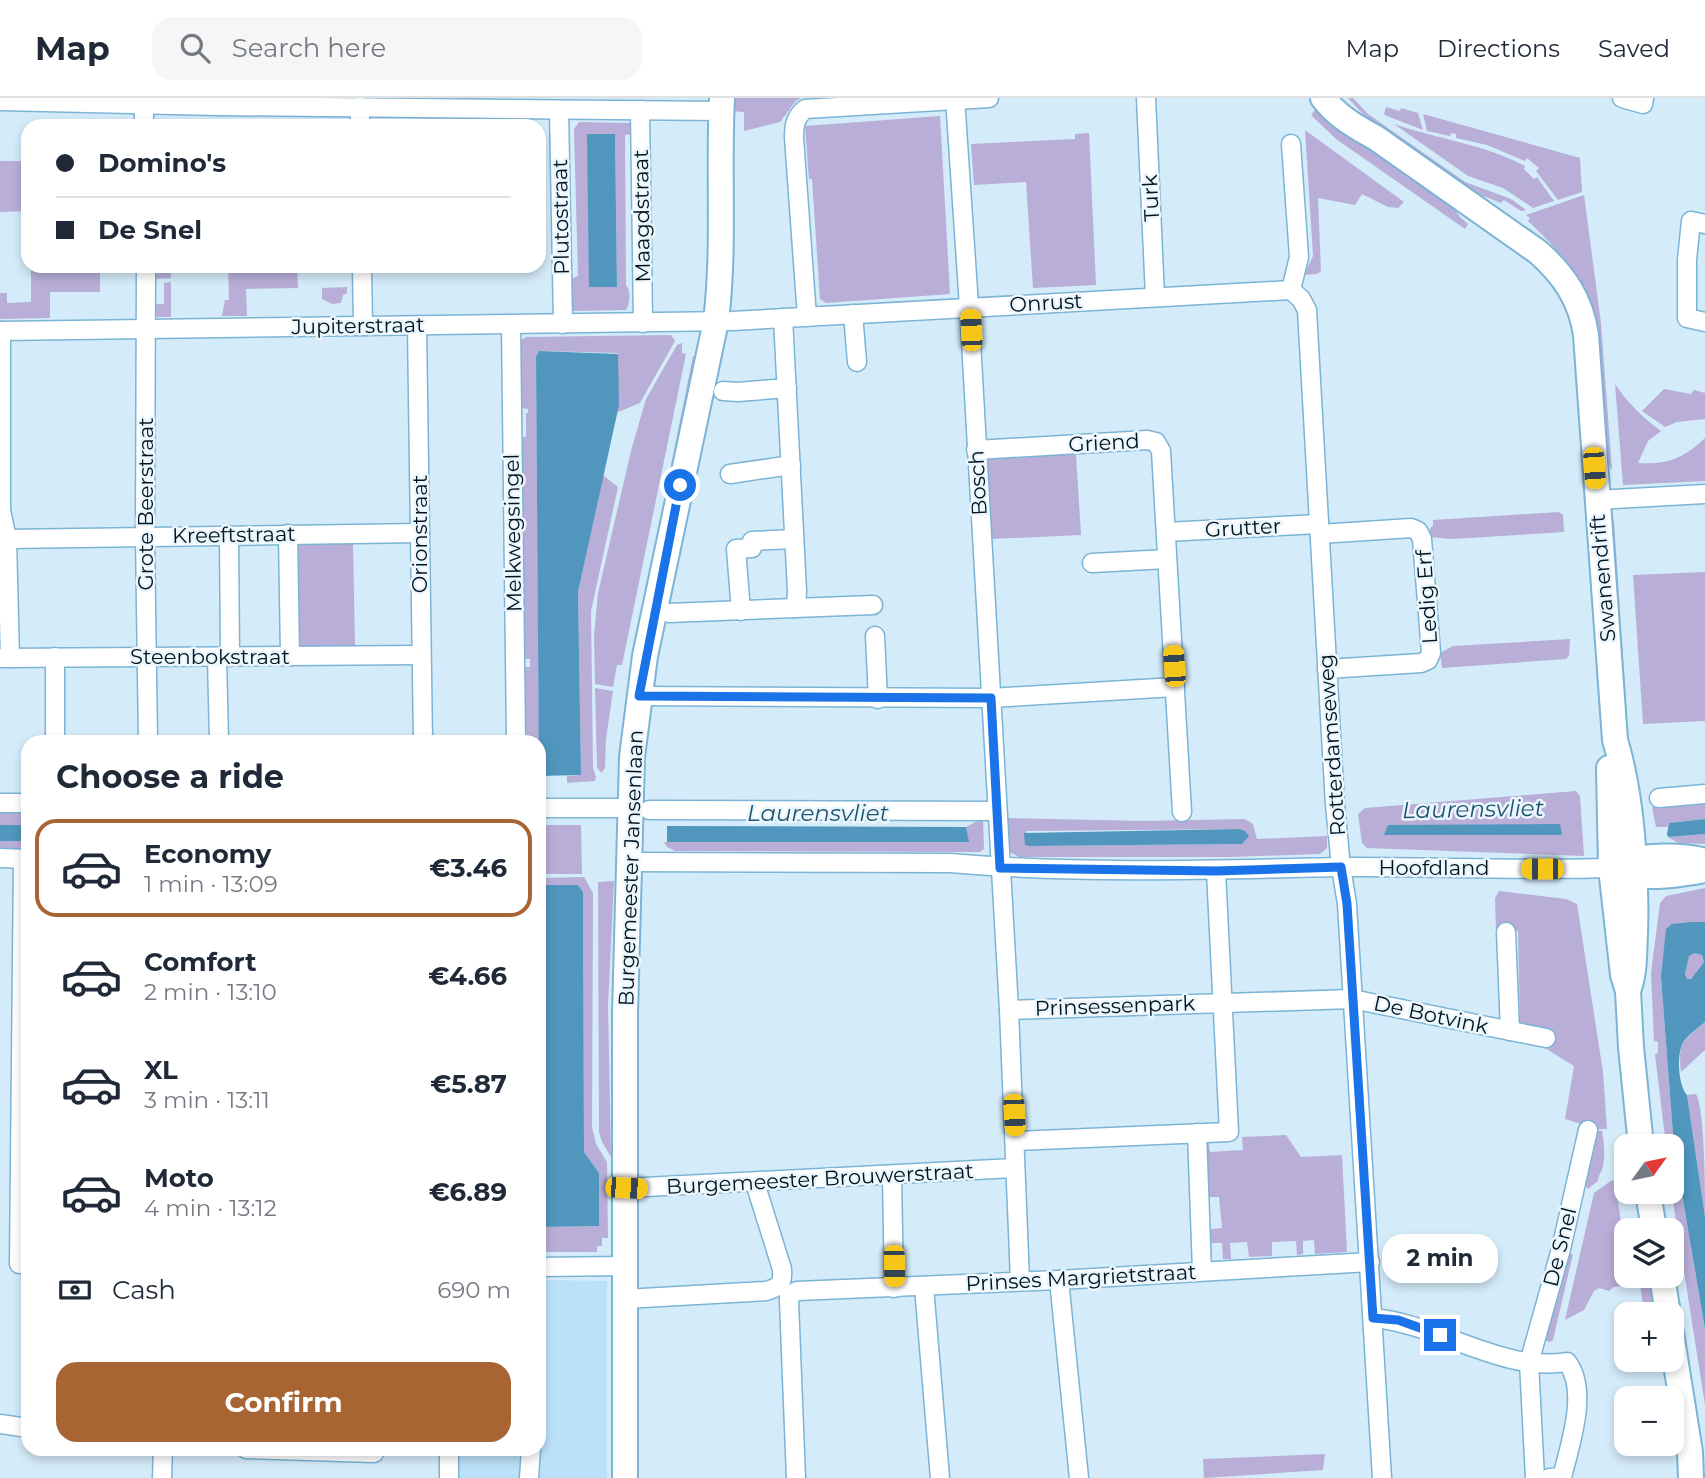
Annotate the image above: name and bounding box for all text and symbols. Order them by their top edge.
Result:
search box [152,17,642,80]
text: Map [35,28,110,68]
icon: search [176,29,214,67]
text: Search here [232,32,386,64]
text: Map [1346,34,1399,63]
text: Directions [1437,34,1560,63]
text: Saved [1598,34,1670,63]
text: Domino's [98,147,226,179]
street label: Maagdstraat [628,149,655,283]
street label: Plutostraat [547,159,574,275]
street label: Turk [1137,174,1164,222]
text: De Snel [98,214,202,246]
street label: Onrust [1009,288,1083,317]
car [960,308,983,352]
street label: Jupiterstraat [290,312,425,339]
street label: Grote Beerstraat [133,417,158,591]
street label: Griend [1068,428,1140,457]
car [1583,446,1606,490]
street label: Bosch [963,450,992,516]
street label: Melkwegsingel [499,454,526,612]
route start [664,469,696,501]
street label: Orionstraat [407,475,432,593]
street label: Grutter [1204,513,1282,542]
street label: Swanendrift [1584,513,1621,643]
street label: Kreeftstraat [172,521,296,548]
street label: Ledig Erf [1411,548,1442,645]
street label: Steenbokstraat [130,644,290,669]
car [1163,644,1186,688]
street label: Rotterdamseweg [1313,653,1350,837]
street label: Burgemeester Jansenlaan [613,729,648,1007]
text: Choose a ride [56,757,284,796]
water label: Laurensvliet [1402,794,1545,824]
water label: Laurensvliet [747,799,890,827]
icon: car [60,837,123,900]
text: Economy [144,838,271,870]
text: €3.46 [429,852,507,884]
street label: Hoofdland [1378,855,1490,880]
car [1522,859,1564,880]
text: 1 min · 13:09 [144,870,278,898]
icon: car [60,945,123,1008]
text: Comfort [144,946,256,978]
text: €4.66 [428,960,507,992]
text: 2 min · 13:10 [144,978,277,1006]
street label: Prinsessenpark [1034,990,1196,1021]
street label: De Botvink [1371,990,1491,1039]
icon: car [60,1053,123,1116]
text: XL [144,1054,178,1086]
text: €5.87 [430,1068,507,1100]
text: 3 min · 13:11 [144,1086,270,1114]
car [1003,1093,1026,1137]
north arrow [1614,1134,1684,1204]
map controls [1614,1134,1684,1456]
street label: Burgemeester Brouwerstraat [666,1158,974,1199]
icon: car [60,1161,123,1224]
text: Moto [144,1162,214,1194]
text: €6.89 [429,1176,507,1208]
car [605,1176,648,1200]
text: 4 min · 13:12 [144,1194,277,1222]
street label: De Snel [1538,1205,1581,1289]
button: layers [1614,1218,1684,1288]
callout: 2 min [1382,1234,1498,1282]
text: 2 min [1406,1244,1474,1272]
car [884,1245,905,1287]
street label: Prinses Margrietstraat [965,1259,1197,1296]
icon: cash [56,1271,94,1309]
text: Cash [112,1274,176,1306]
text: 690 m [437,1276,511,1304]
button: + [1614,1302,1684,1372]
route end [1424,1319,1456,1351]
button: Confirm [56,1362,511,1442]
button: − [1614,1386,1684,1456]

